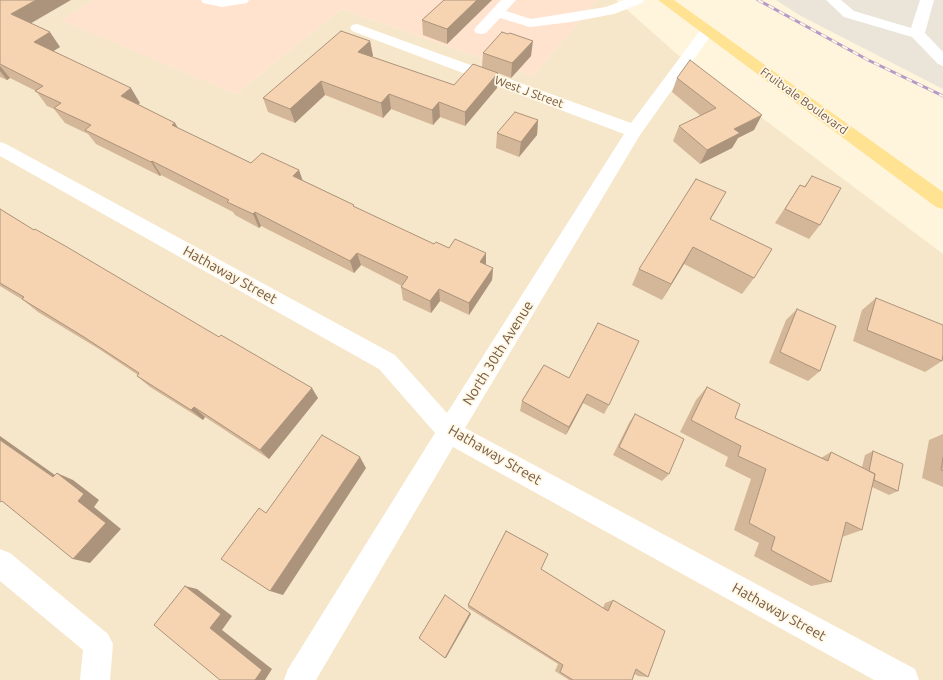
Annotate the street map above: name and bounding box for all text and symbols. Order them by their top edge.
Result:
street label: Fruitvale Boulevard [757,64,851,138]
street label: West J Street [493,73,565,111]
street label: Hathaway Street [180,242,280,308]
street label: North 30th Avenue [459,298,537,408]
street label: Hathaway Street [445,422,545,488]
street label: Hathaway Street [729,579,829,645]

